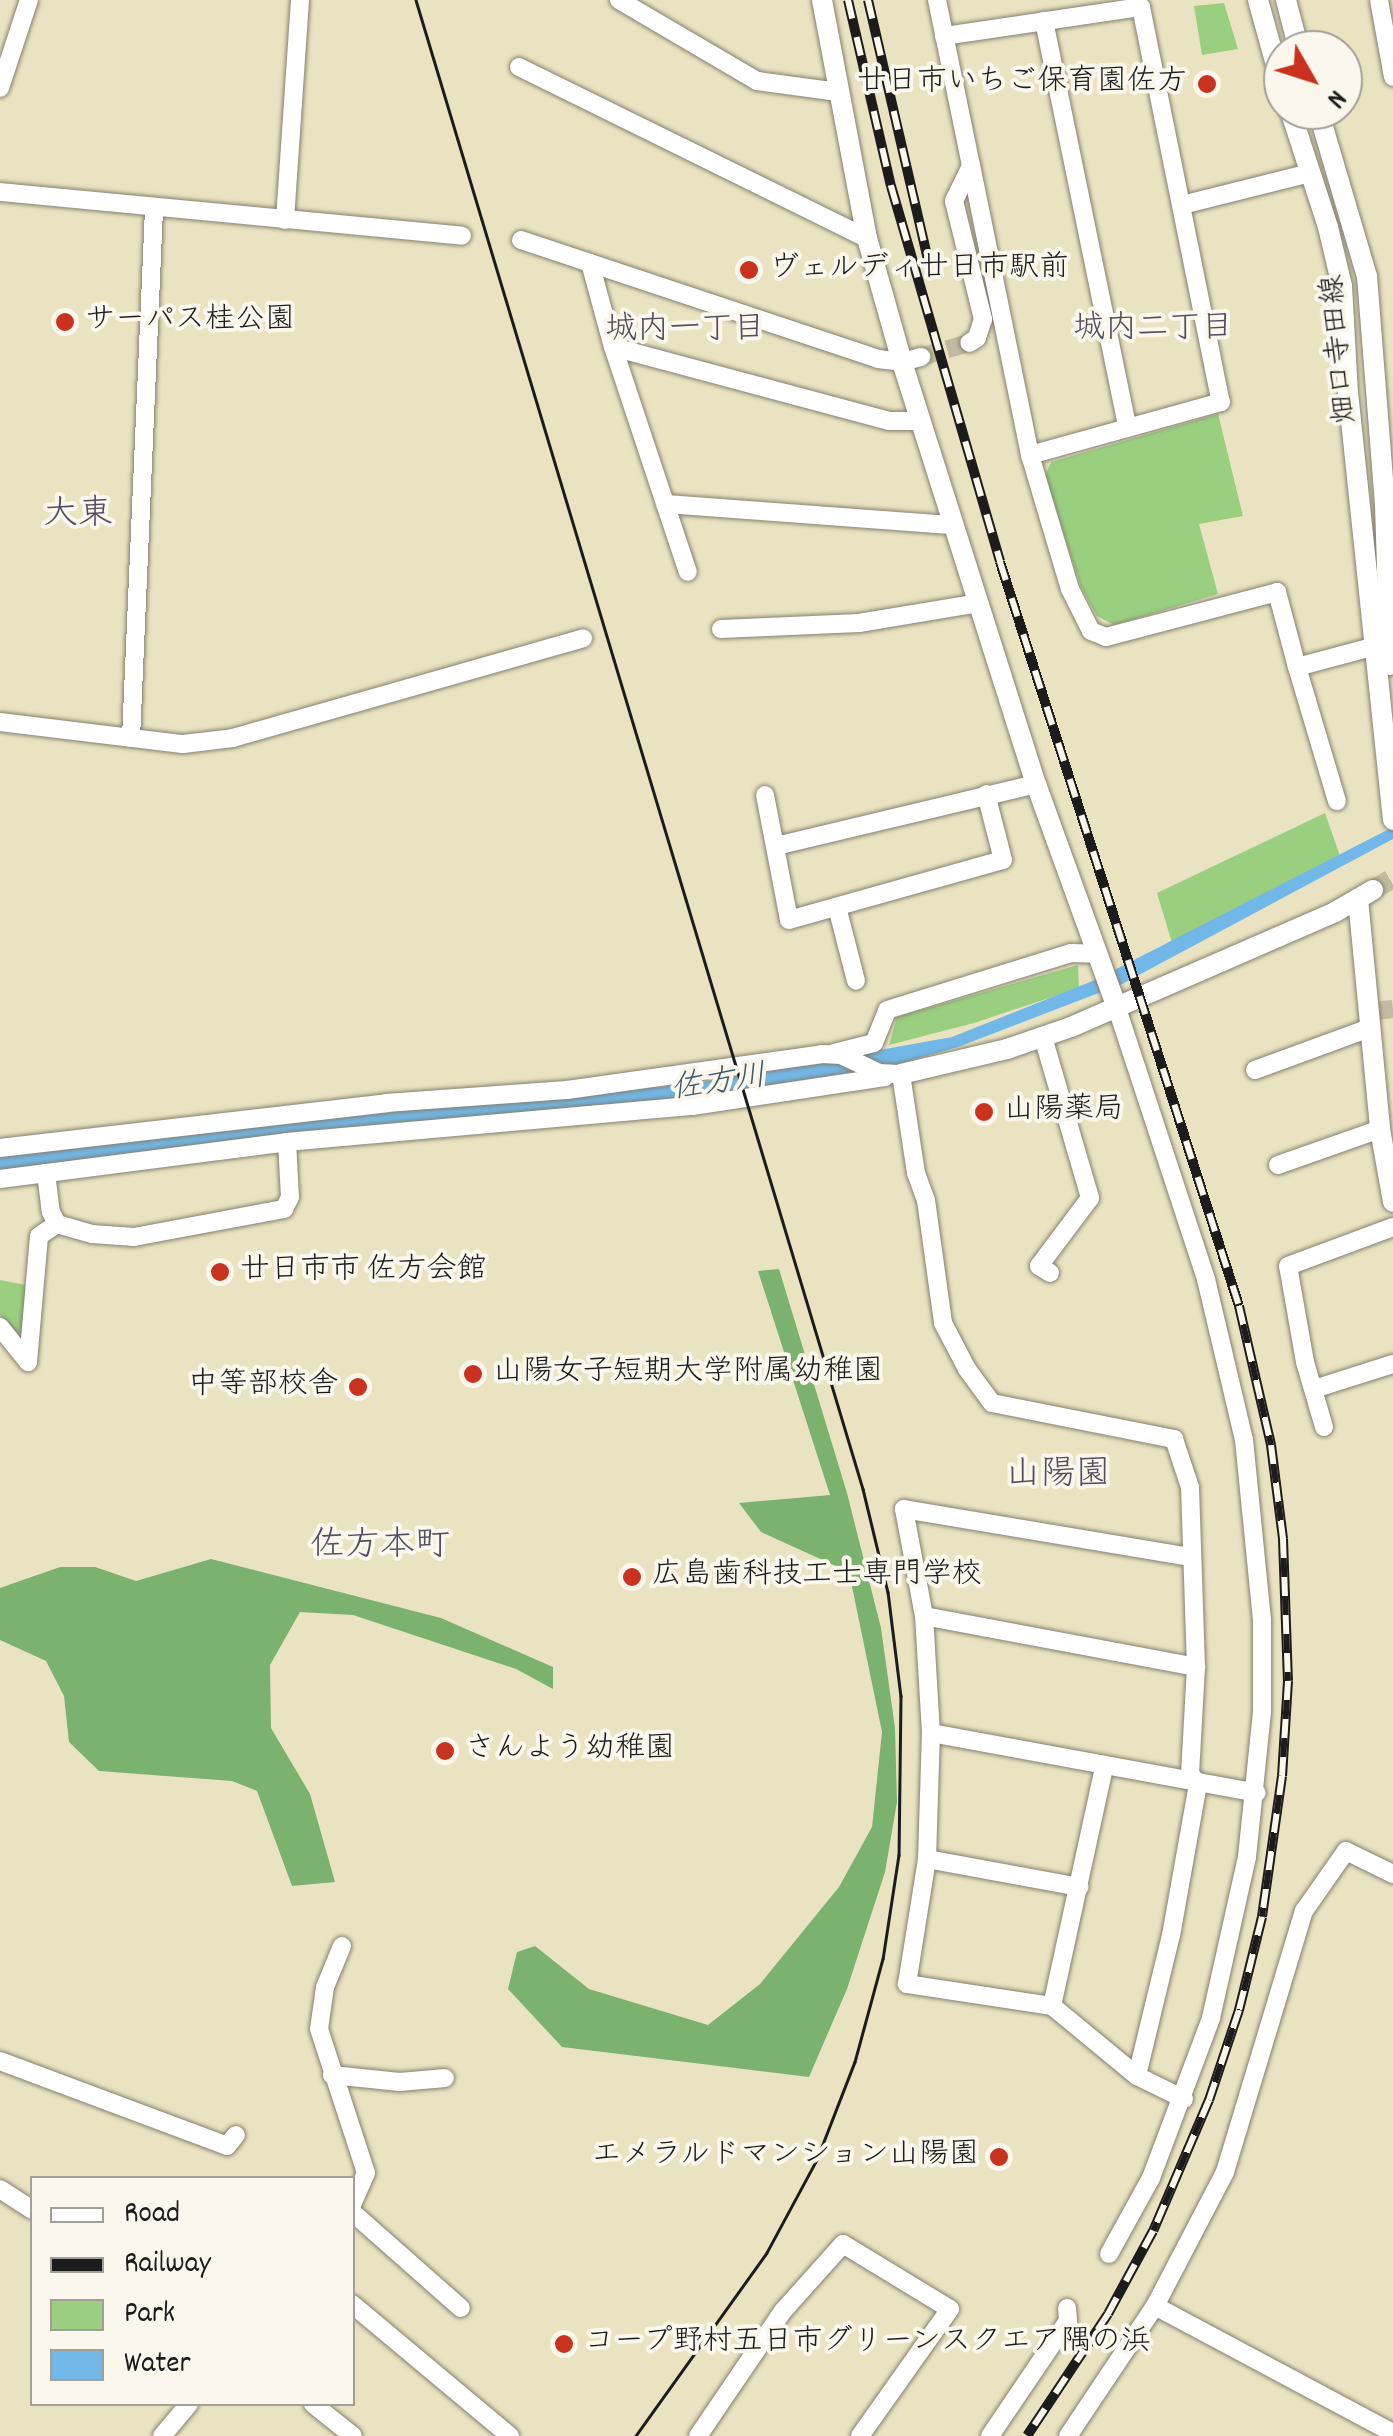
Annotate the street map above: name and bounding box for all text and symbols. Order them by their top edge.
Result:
north arrow [1263,30,1363,130]
place label: 廿日市いちご保育園佐方 [857,66,1187,102]
marker: 廿日市いちご保育園佐方 [1196,73,1218,95]
text: N [1315,80,1355,116]
place label: ヴェルディ廿日市駅前 [769,252,1069,288]
marker: ヴェルディ廿日市駅前 [738,259,760,281]
street label: 畑口寺田線 [1318,273,1366,425]
place label: サーパス桂公園 [85,304,295,340]
marker: サーパス桂公園 [54,311,76,333]
district label: 城内二丁目 [1073,311,1233,349]
district label: 城内一丁目 [605,312,765,350]
district label: 大東 [43,495,113,537]
water label: 佐方川 [669,1059,769,1111]
place label: 山陽薬局 [1004,1094,1124,1130]
marker: 山陽薬局 [973,1101,995,1123]
place label: 廿日市市 佐方会館 [240,1254,487,1290]
marker: 廿日市市 佐方会館 [209,1261,231,1283]
place label: 山陽女子短期大学附属幼稚園 [493,1356,883,1392]
marker: 山陽女子短期大学附属幼稚園 [462,1363,484,1385]
place label: 中等部校舎 [188,1369,338,1405]
marker: 中等部校舎 [347,1376,369,1398]
district label: 山陽園 [1006,1455,1110,1497]
district label: 佐方本町 [310,1526,450,1568]
place label: 広島歯科技工士専門学校 [652,1559,982,1595]
marker: 広島歯科技工士専門学校 [621,1566,643,1588]
place label: さんよう幼稚園 [465,1733,675,1769]
marker: さんよう幼稚園 [434,1740,456,1762]
place label: エメラルドマンション山陽園 [589,2139,979,2175]
marker: エメラルドマンション山陽園 [988,2146,1010,2168]
legend [30,2176,355,2406]
text: Road [124,2194,180,2237]
text: Railway [124,2244,211,2287]
text: Park [124,2294,175,2337]
place label: コープ野村五日市グリーンスクエア隅の浜 [584,2326,1154,2362]
marker: コープ野村五日市グリーンスクエア隅の浜 [553,2333,575,2355]
text: Water [124,2344,191,2387]

